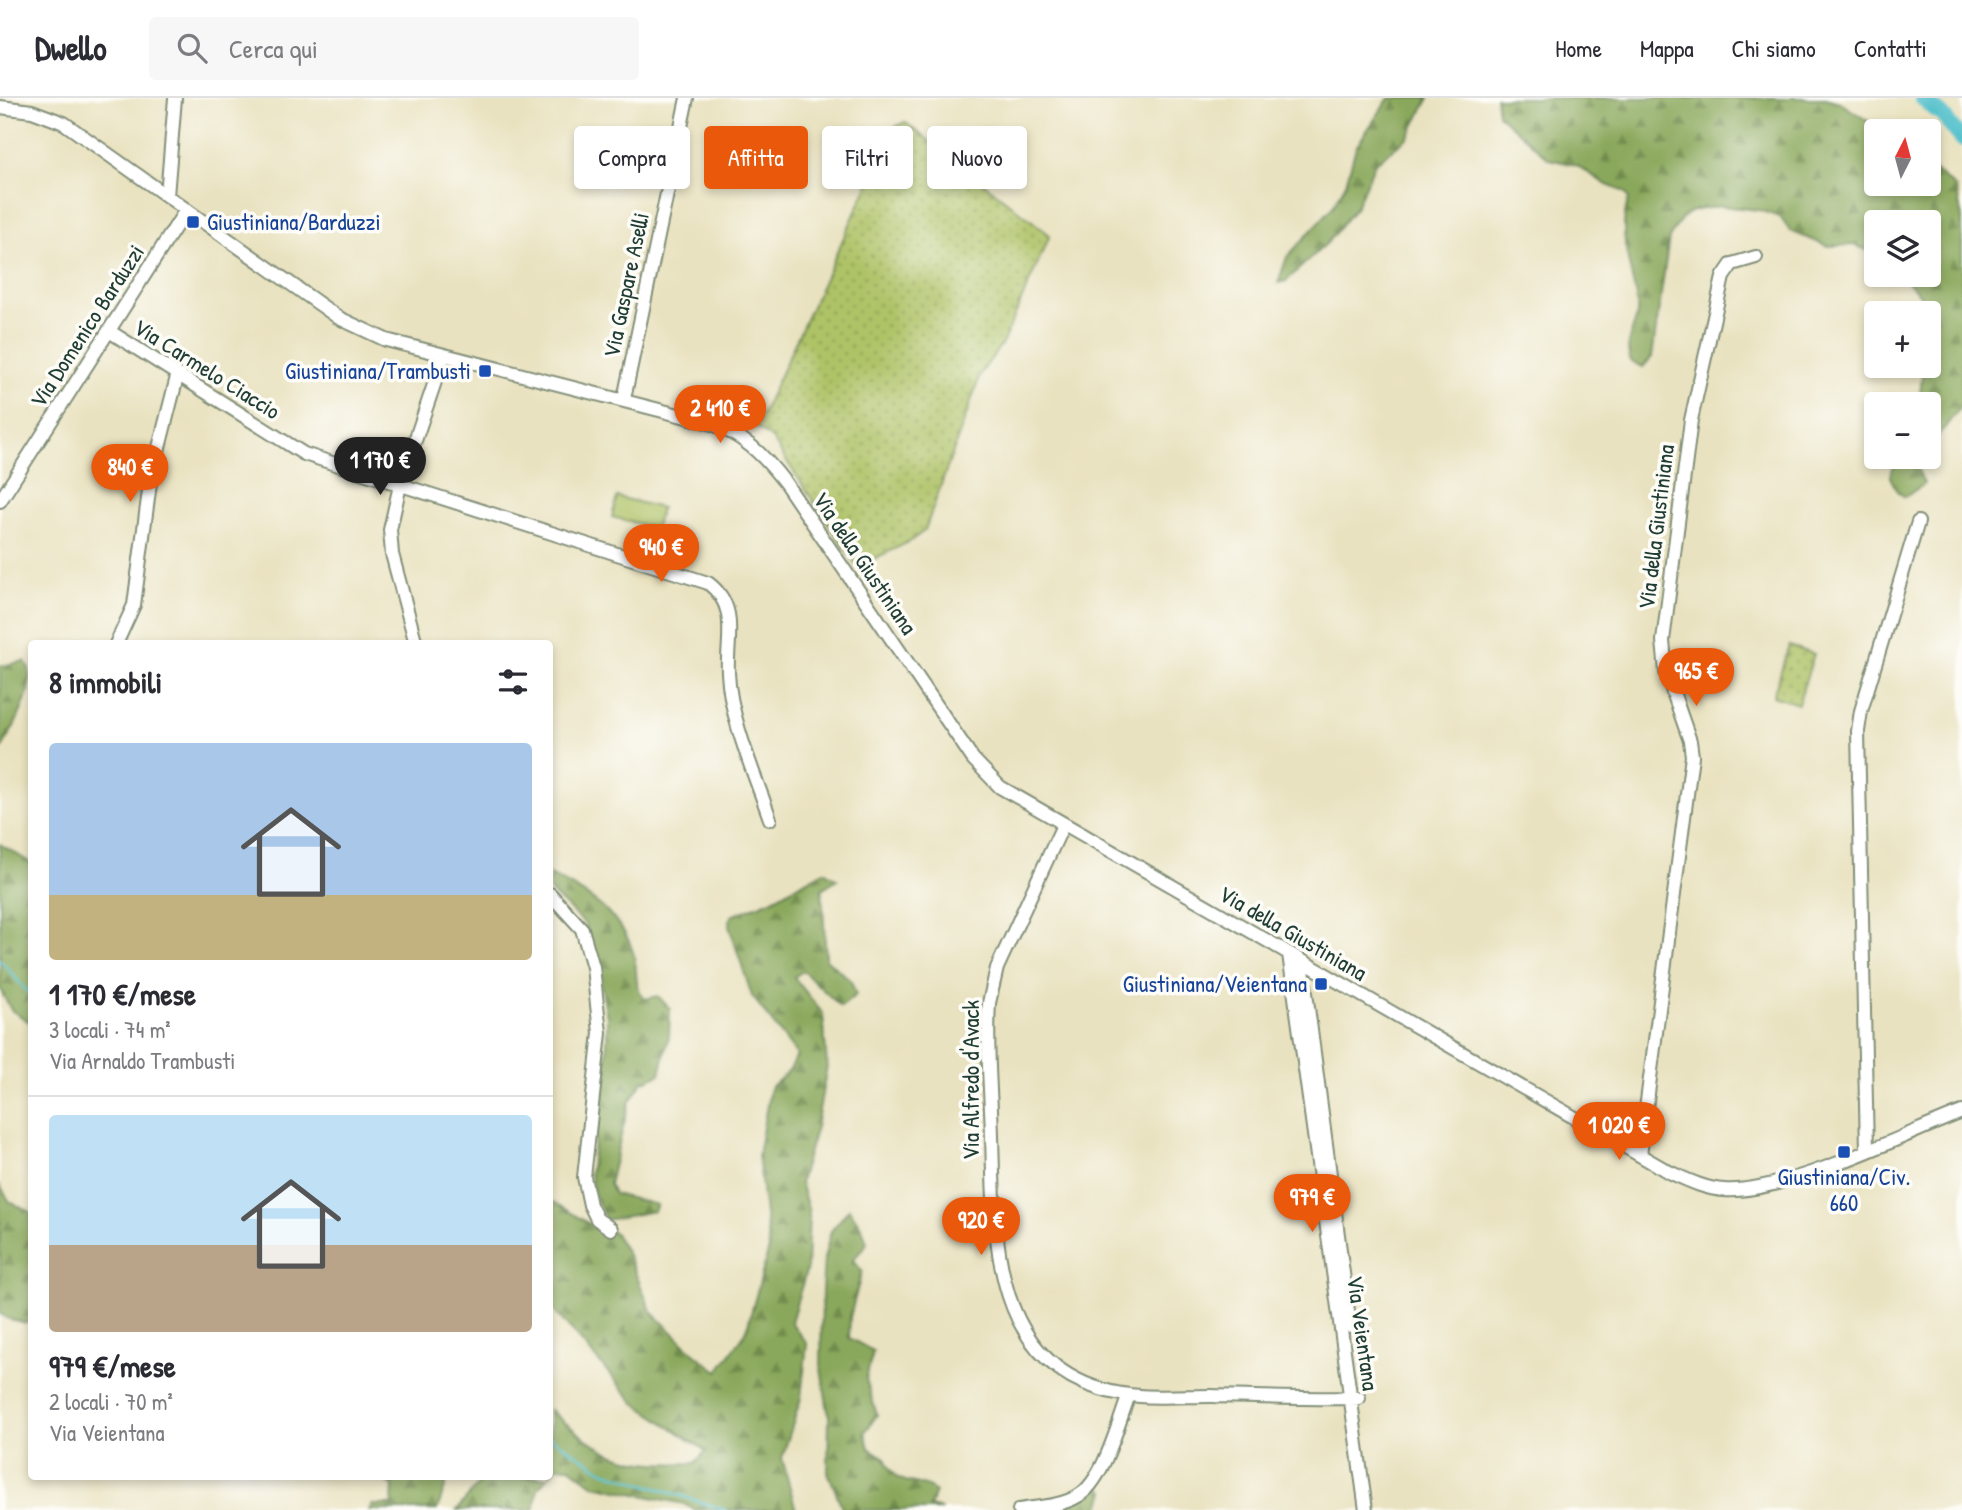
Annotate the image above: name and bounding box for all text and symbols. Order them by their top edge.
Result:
search box [149,17,639,80]
text: Dwello [35,26,107,70]
icon: search [173,29,211,67]
text: Cerca qui [229,31,318,66]
text: Home [1555,32,1602,64]
text: Mappa [1640,32,1694,64]
text: Chi siamo [1732,32,1816,64]
text: Contatti [1854,32,1927,64]
north arrow [1864,119,1941,196]
map controls [1864,119,1941,469]
chip: Compra [574,126,690,189]
chip: Affitta [704,126,808,189]
chip: Filtri [822,126,913,189]
chip: Nuovo [927,126,1027,189]
place label: Giustiniana/Barduzzi [207,206,381,237]
street label: Via Gaspare Aselli [595,209,656,360]
button: layers [1864,210,1941,287]
marker: Giustiniana/Barduzzi [185,214,201,230]
street label: Via Domenico Barduzzi [22,238,151,413]
button: + [1864,301,1941,378]
street label: Via Carmelo Ciaccio [128,311,286,426]
place label: Giustiniana/Trambusti [285,355,471,386]
marker: Giustiniana/Trambusti [477,363,493,379]
pin: 2 410 € [655,386,785,445]
text: 2 410 € [690,392,750,423]
button: − [1864,392,1941,469]
pin: 1 170 € [315,438,445,497]
street label: Via della Giustiniana [1630,443,1681,611]
pin: 840 € [81,444,179,504]
text: 1 170 € [350,444,410,475]
text: 840 € [107,451,153,482]
street label: Via della Giustiniana [806,485,925,640]
pin: 940 € [612,524,710,584]
text: 940 € [639,531,683,562]
pin: 965 € [1647,648,1745,708]
text: 965 € [1674,655,1718,686]
text: 8 immobili [49,662,162,702]
icon: filters [494,663,532,701]
icon: home [228,789,354,915]
street label: Via della Giustiniana [1214,878,1373,987]
place label: Giustiniana/Veientana [1123,968,1307,999]
text: 1 170 €/mese [49,974,196,1014]
marker: Giustiniana/Veientana [1313,976,1329,992]
street label: Via Alfredo d'Avack [955,999,986,1160]
text: 3 locali · 74 m² [49,1014,171,1045]
text: Via Arnaldo Trambusti [49,1045,235,1076]
pin: 1 020 € [1554,1102,1684,1162]
text: 1 020 € [1588,1109,1650,1140]
marker: Giustiniana/Civ. 660 [1836,1144,1852,1160]
icon: home [228,1161,354,1287]
place label: Giustiniana/Civ. 660 [1778,1161,1910,1218]
pin: 979 € [1263,1174,1361,1234]
text: 979 € [1290,1181,1334,1212]
pin: 920 € [932,1198,1030,1257]
text: 920 € [958,1204,1004,1235]
street label: Via Veientana [1340,1274,1387,1392]
text: 979 €/mese [49,1346,176,1386]
text: 2 locali · 70 m² [49,1386,173,1417]
text: Via Veientana [49,1417,165,1448]

